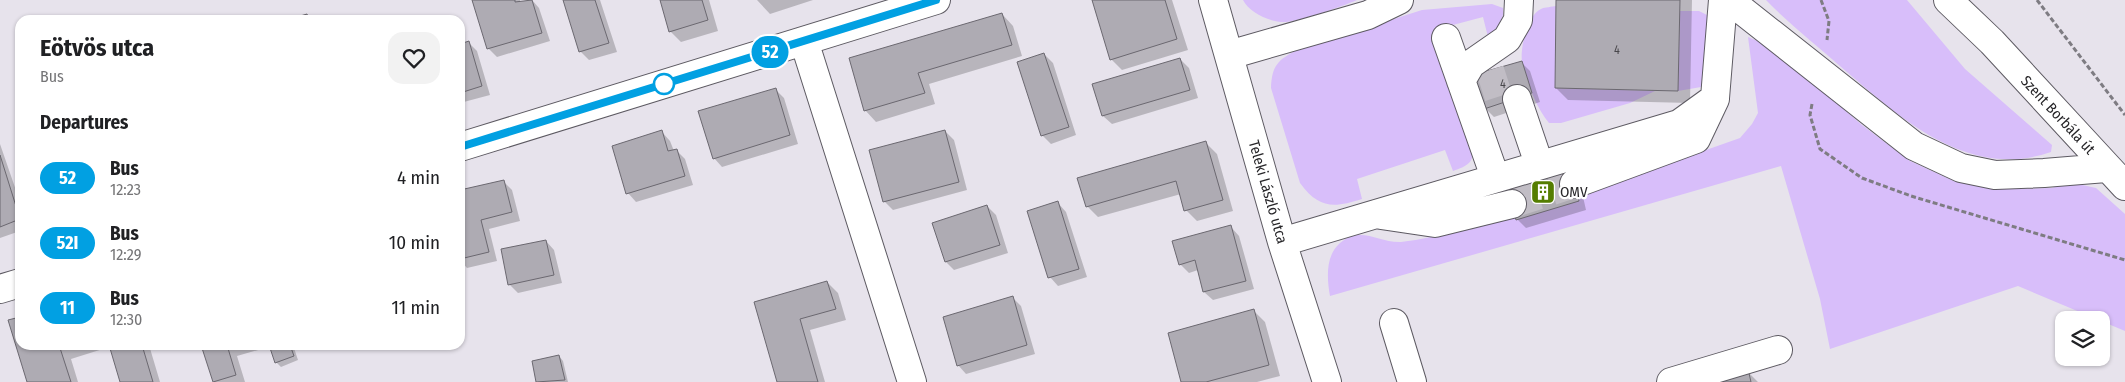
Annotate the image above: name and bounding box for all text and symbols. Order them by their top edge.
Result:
button: heart [388,32,440,84]
text: Eötvös utca [40,34,154,62]
line badge: 52 [748,36,792,68]
text: 52 [762,41,778,63]
house number: 4 [1614,43,1620,57]
text: Bus [40,67,64,86]
street label: Szent Borbála út [2017,72,2099,158]
unlabelled marker [653,73,675,95]
house number: 4 [1500,77,1506,91]
text: Departures [40,111,128,134]
street label: Teleki László utca [1245,138,1291,246]
text: Bus [110,157,139,180]
text: 4 min [397,166,440,189]
text: 52 [59,167,76,189]
building icon: OMV [1530,179,1556,205]
text: 12:23 [110,180,141,199]
place label: OMV [1560,183,1588,201]
text: Bus [110,222,139,245]
text: 10 min [389,231,440,254]
text: 52I [57,232,78,254]
text: 12:29 [110,245,141,264]
text: Bus [110,287,139,310]
text: 11 min [392,296,440,319]
text: 11 [60,297,75,319]
text: 12:30 [110,310,142,329]
map controls [2055,311,2110,366]
button: layers [2055,311,2110,366]

